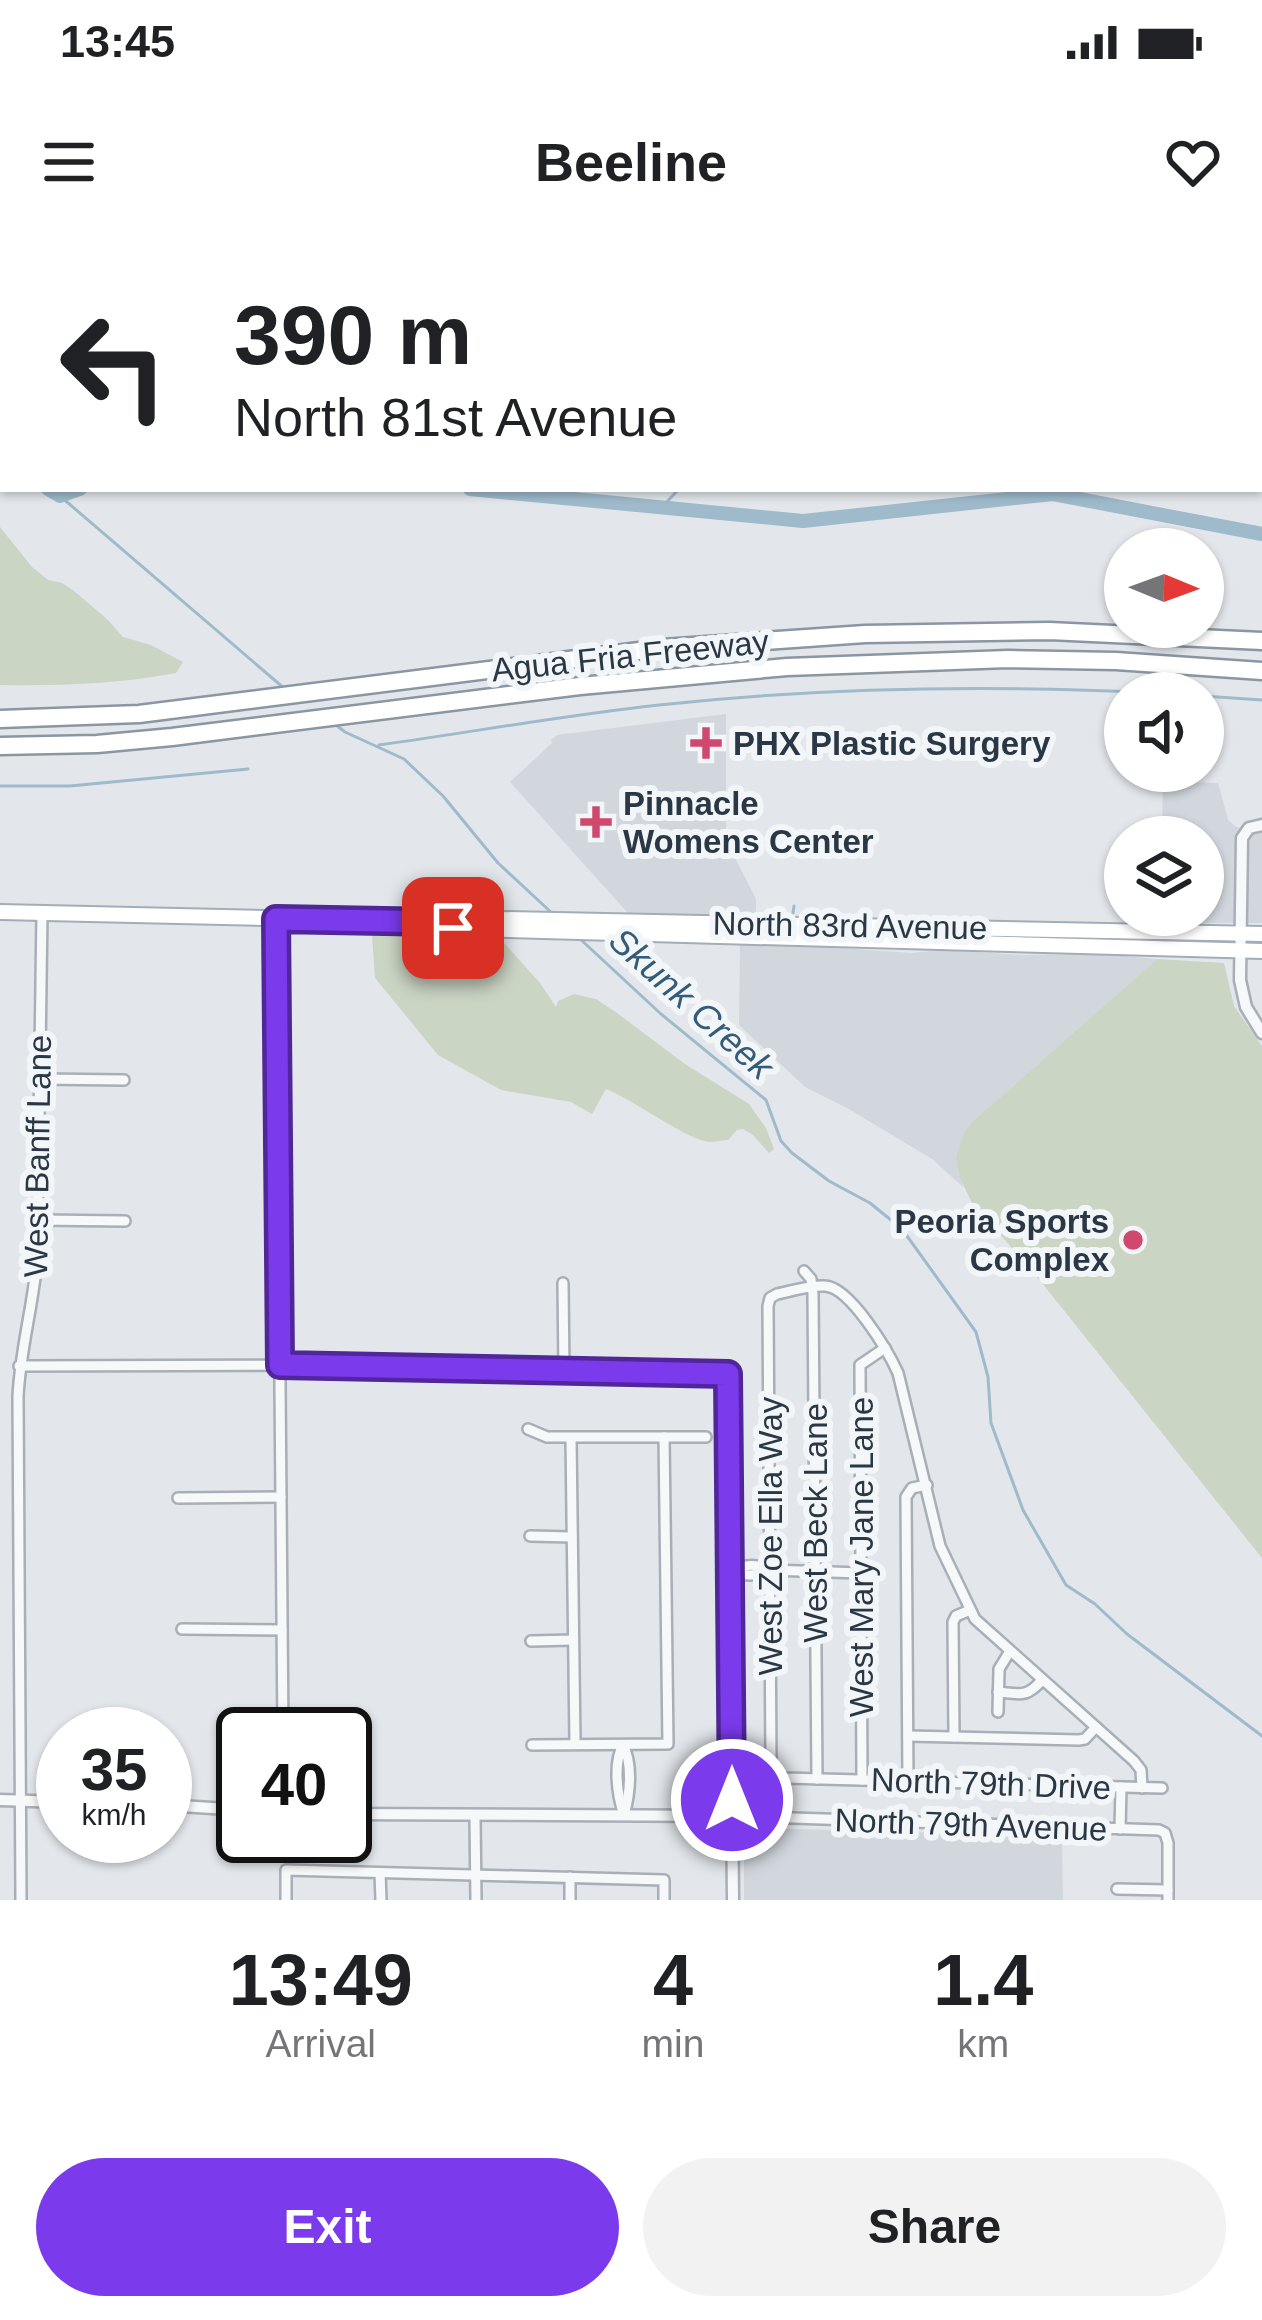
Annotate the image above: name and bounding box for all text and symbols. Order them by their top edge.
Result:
text: 13:45 [60,16,175,67]
icon: menu [36,129,102,195]
icon: heart [1160,129,1226,195]
text: Beeline [535,132,727,192]
icon: left [36,288,192,444]
text: 390 m [234,288,472,382]
text: North 81st Avenue [234,387,677,447]
north arrow [1104,528,1224,648]
map controls [1104,528,1224,936]
street label: Agua Fria Freeway [489,622,771,688]
button: sound [1104,672,1224,792]
place label: PHX Plastic Surgery [733,725,1051,762]
marker: PHX Plastic Surgery [690,727,722,759]
place label: Pinnacle Womens Center [623,785,874,860]
marker: Pinnacle Womens Center [580,806,612,838]
button: layers [1104,816,1224,936]
pin [402,877,504,979]
icon: arrive [420,895,486,961]
street label: North 83rd Avenue [712,905,988,946]
water label: Skunk Creek [601,919,783,1089]
street label: West Banff Lane [17,1034,58,1278]
place label: Peoria Sports Complex [894,1203,1110,1278]
marker: Peoria Sports Complex [1120,1227,1146,1253]
street label: West Zoe Ella Way [752,1396,789,1675]
street label: West Mary Jane Lane [843,1397,880,1717]
street label: West Beck Lane [797,1403,834,1643]
speed limit sign: 40 [216,1707,372,1863]
text: 35 [81,1736,147,1803]
position arrow [669,1737,795,1863]
street label: North 79th Drive [870,1761,1112,1806]
text: km/h [81,1798,147,1831]
street label: North 79th Avenue [834,1801,1108,1848]
text: 13:49 [229,1940,413,2020]
text: 4 [653,1940,693,2020]
text: 1.4 [933,1940,1033,2020]
text: Arrival [266,2022,376,2065]
text: min [642,2022,704,2065]
text: km [957,2022,1009,2065]
button: Exit [36,2158,619,2296]
button: Share [643,2158,1226,2296]

